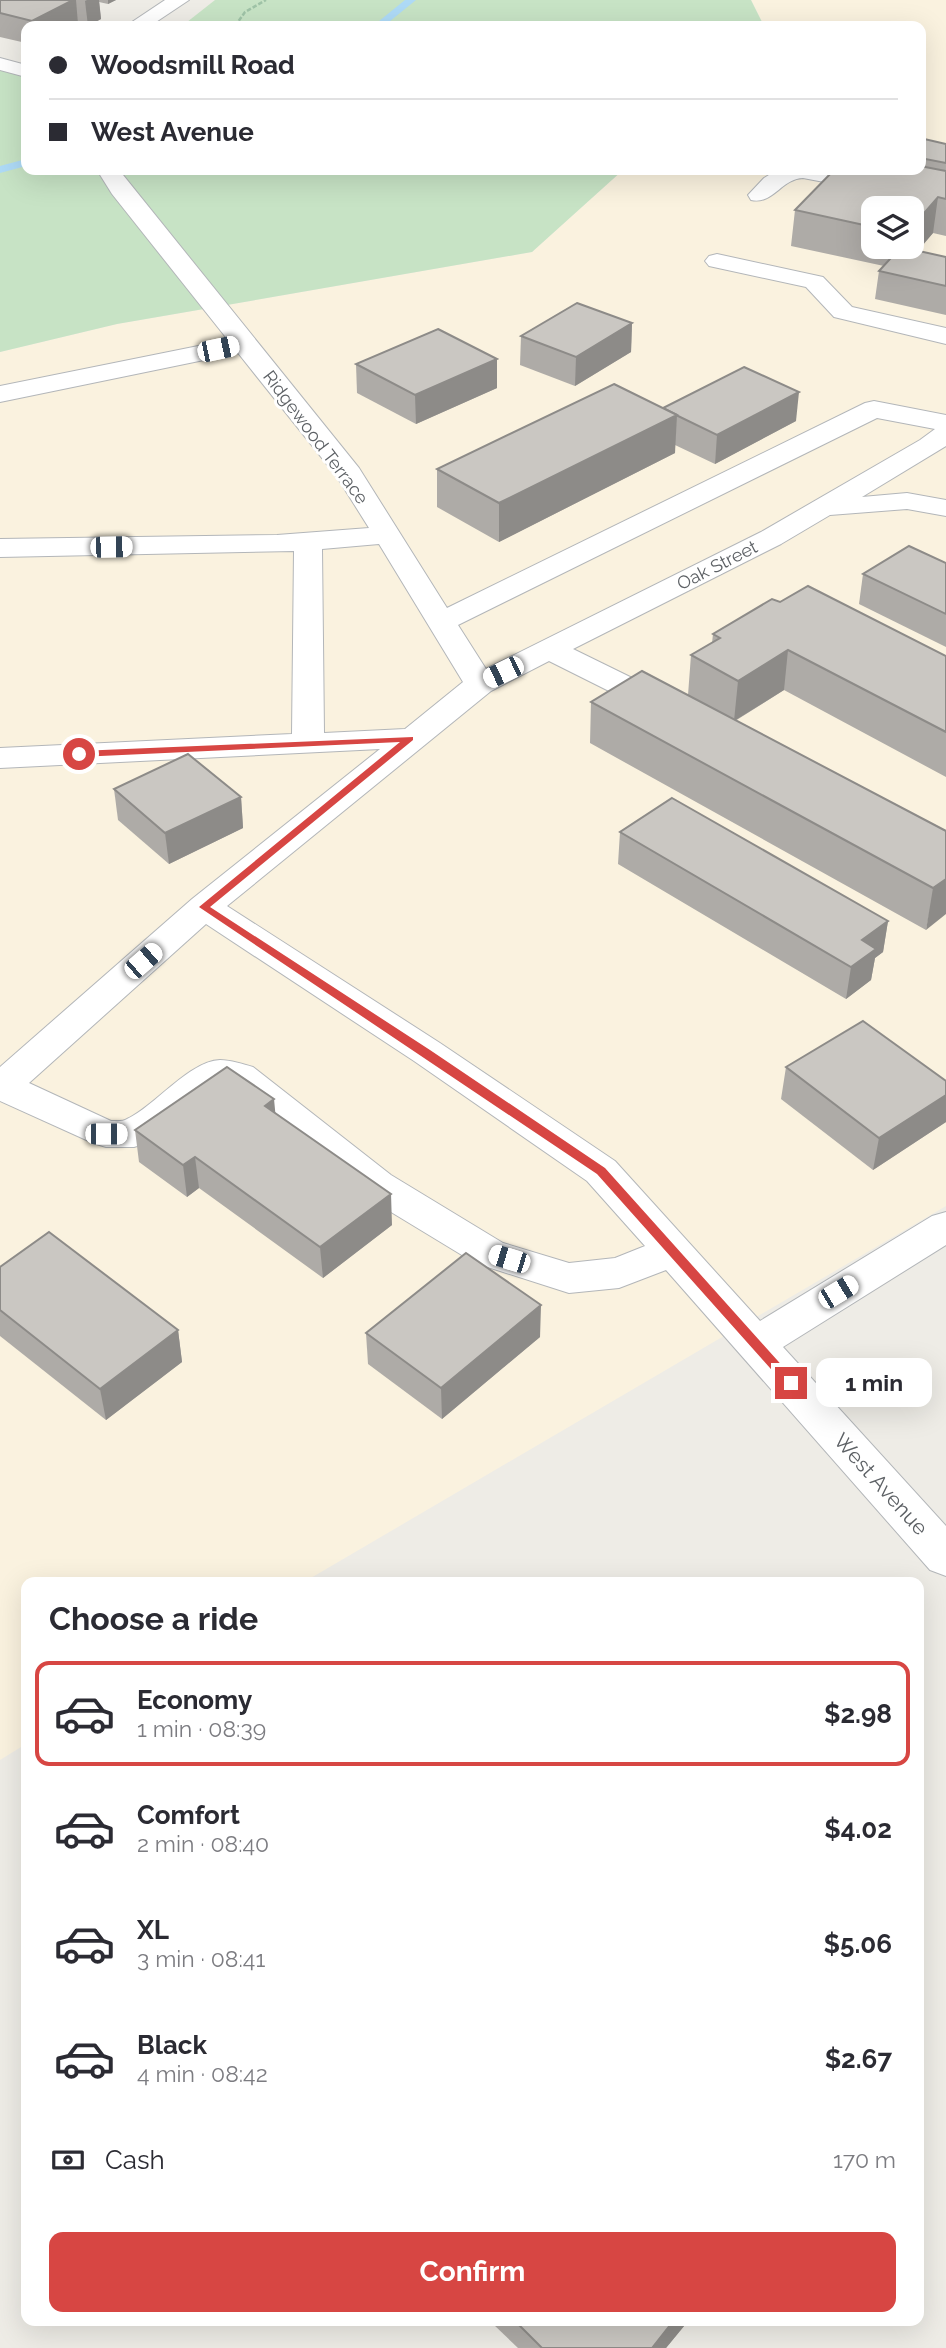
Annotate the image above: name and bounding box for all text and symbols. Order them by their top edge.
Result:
text: Woodsmill Road [91,50,295,80]
text: West Avenue [91,117,254,147]
map controls [861,196,924,259]
button: layers [861,196,924,259]
car [196,334,241,364]
street label: Ridgewood Terrace [259,366,373,508]
car [90,536,133,558]
street label: Oak Street [673,536,761,594]
car [480,653,527,691]
route start [63,738,95,770]
car [121,939,166,983]
car [86,1124,128,1145]
car [486,1243,533,1275]
car [815,1272,862,1312]
callout: 1 min [816,1358,931,1408]
route end [775,1367,807,1399]
text: 1 min [845,1369,903,1396]
street label: West Avenue [829,1428,933,1540]
text: Choose a ride [49,1600,258,1637]
icon: car [53,1682,116,1745]
text: Economy [137,1685,252,1715]
text: $2.98 [824,1699,892,1729]
text: 1 min · 08:39 [137,1715,266,1742]
icon: car [53,1797,116,1860]
text: Comfort [137,1800,240,1830]
text: $4.02 [824,1814,892,1844]
text: 2 min · 08:40 [137,1830,269,1857]
icon: car [53,1912,116,1975]
text: XL [137,1915,169,1945]
text: $5.06 [824,1929,892,1959]
text: 3 min · 08:41 [137,1945,265,1972]
icon: car [53,2027,116,2090]
text: Black [137,2030,207,2060]
text: $2.67 [825,2044,892,2074]
text: 4 min · 08:42 [137,2060,268,2087]
icon: cash [49,2141,87,2179]
text: Cash [105,2145,165,2175]
text: 170 m [833,2146,896,2173]
button: Confirm [49,2232,896,2312]

